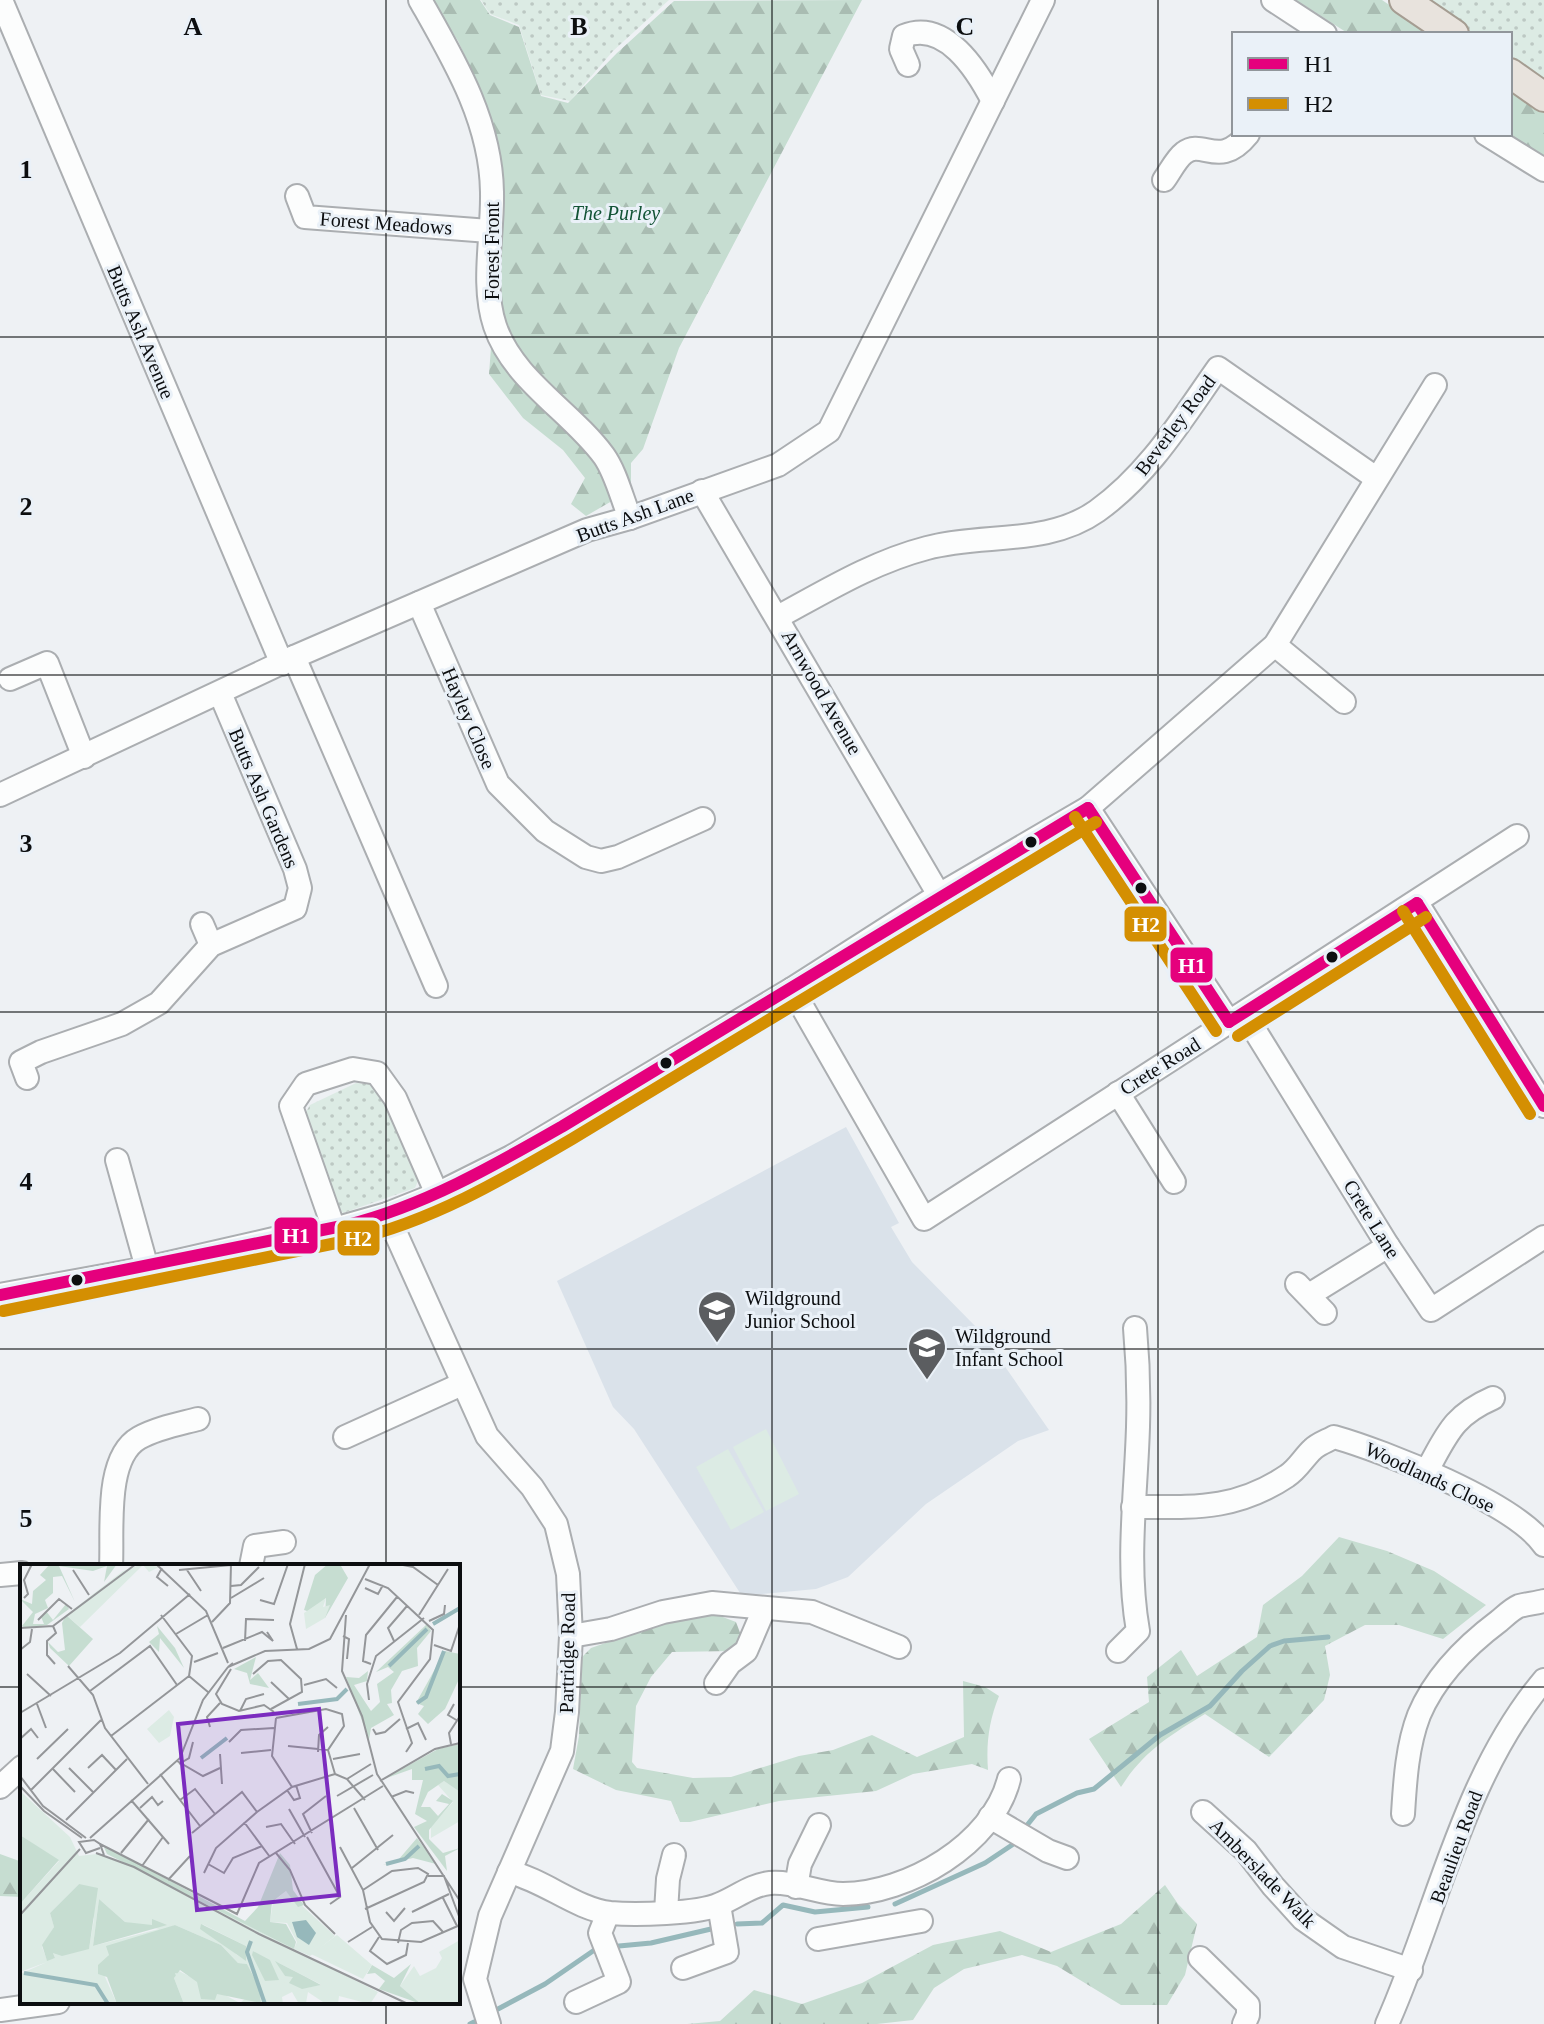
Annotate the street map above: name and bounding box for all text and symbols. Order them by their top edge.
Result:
text: A [184,12,203,41]
text: B [570,12,588,41]
text: C [956,12,974,41]
legend [1232,32,1512,136]
text: H1 [1304,51,1333,77]
text: H2 [1304,91,1333,117]
text: 1 [20,155,33,184]
street label: Forest Front [481,201,503,300]
park label: The Purley [572,202,660,225]
street label: Forest Meadows [319,207,453,239]
street label: Butts Ash Avenue [103,262,179,402]
street label: Beverley Road [1130,371,1221,480]
street label: Butts Ash Lane [573,484,697,546]
text: 2 [20,492,33,521]
street label: Arnwood Avenue [777,626,867,758]
street label: Hayley Close [437,664,500,773]
street label: Butts Ash Gardens [225,725,304,872]
text: 3 [20,829,33,858]
unlabelled marker [1023,834,1039,850]
unlabelled marker [1133,880,1149,896]
line badge: H2 [1123,905,1168,943]
text: H2 [1132,912,1160,937]
line badge: H1 [1169,946,1214,984]
unlabelled marker [1324,949,1340,965]
text: H1 [1178,953,1206,978]
street label: Crete Road [1116,1033,1204,1099]
unlabelled marker [658,1055,674,1071]
text: 4 [20,1167,33,1196]
street label: Crete Lane [1339,1176,1405,1262]
line badge: H1 [273,1216,319,1255]
line badge: H2 [336,1219,381,1257]
text: H1 [282,1223,310,1248]
text: H2 [344,1226,372,1251]
unlabelled marker [69,1272,85,1288]
place label: Wildground Junior School [745,1287,856,1332]
school or university icon: Wildground Junior School [696,1289,738,1344]
place label: Wildground Infant School [955,1325,1064,1370]
school or university icon: Wildground Infant School [906,1326,948,1381]
street label: Woodlands Close [1362,1437,1498,1517]
text: 5 [20,1504,33,1533]
inset map [20,1564,460,2004]
street label: Partridge Road [555,1593,580,1713]
street label: Beaulieu Road [1425,1788,1487,1906]
street label: Amberslade Walk [1205,1814,1321,1932]

